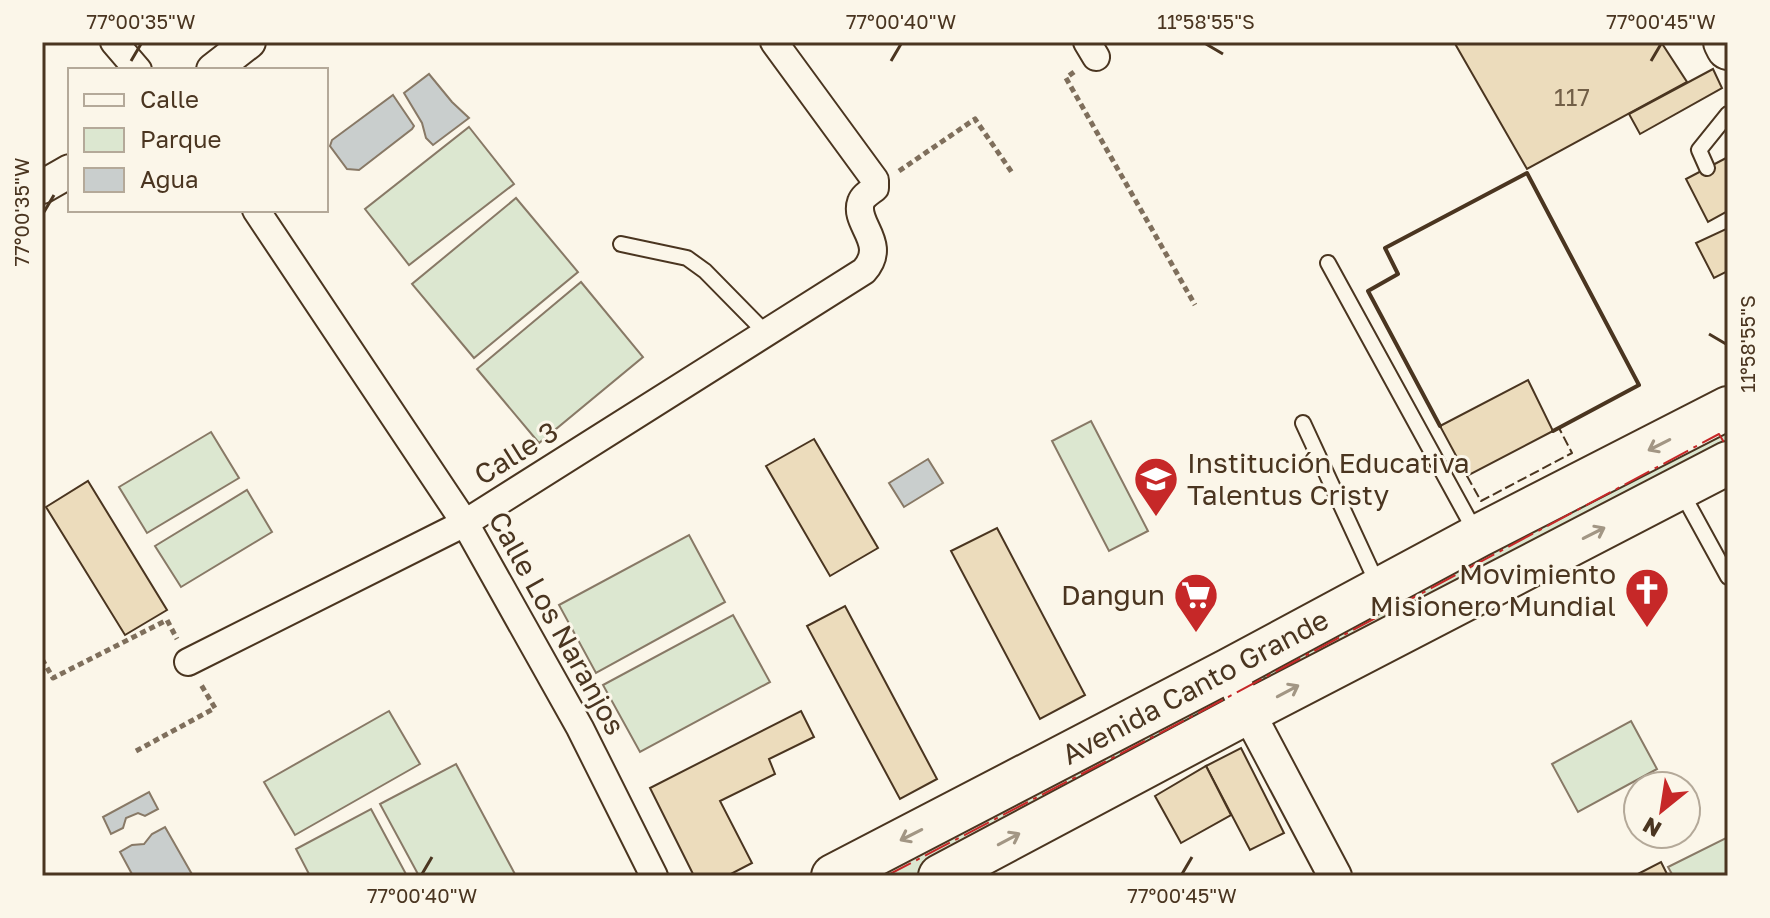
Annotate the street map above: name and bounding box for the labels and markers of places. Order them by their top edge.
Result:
place label: Institución Educativa Talentus Cristy [1187,446,1470,511]
school or university icon: Institución Educativa Talentus Cristy [1132,455,1180,518]
place label: Movimiento Misionero Mundial [1370,557,1616,622]
church icon: Movimiento Misionero Mundial [1623,566,1671,629]
supermarket icon: Dangun [1172,571,1220,634]
place label: Dangun [1061,578,1165,611]

